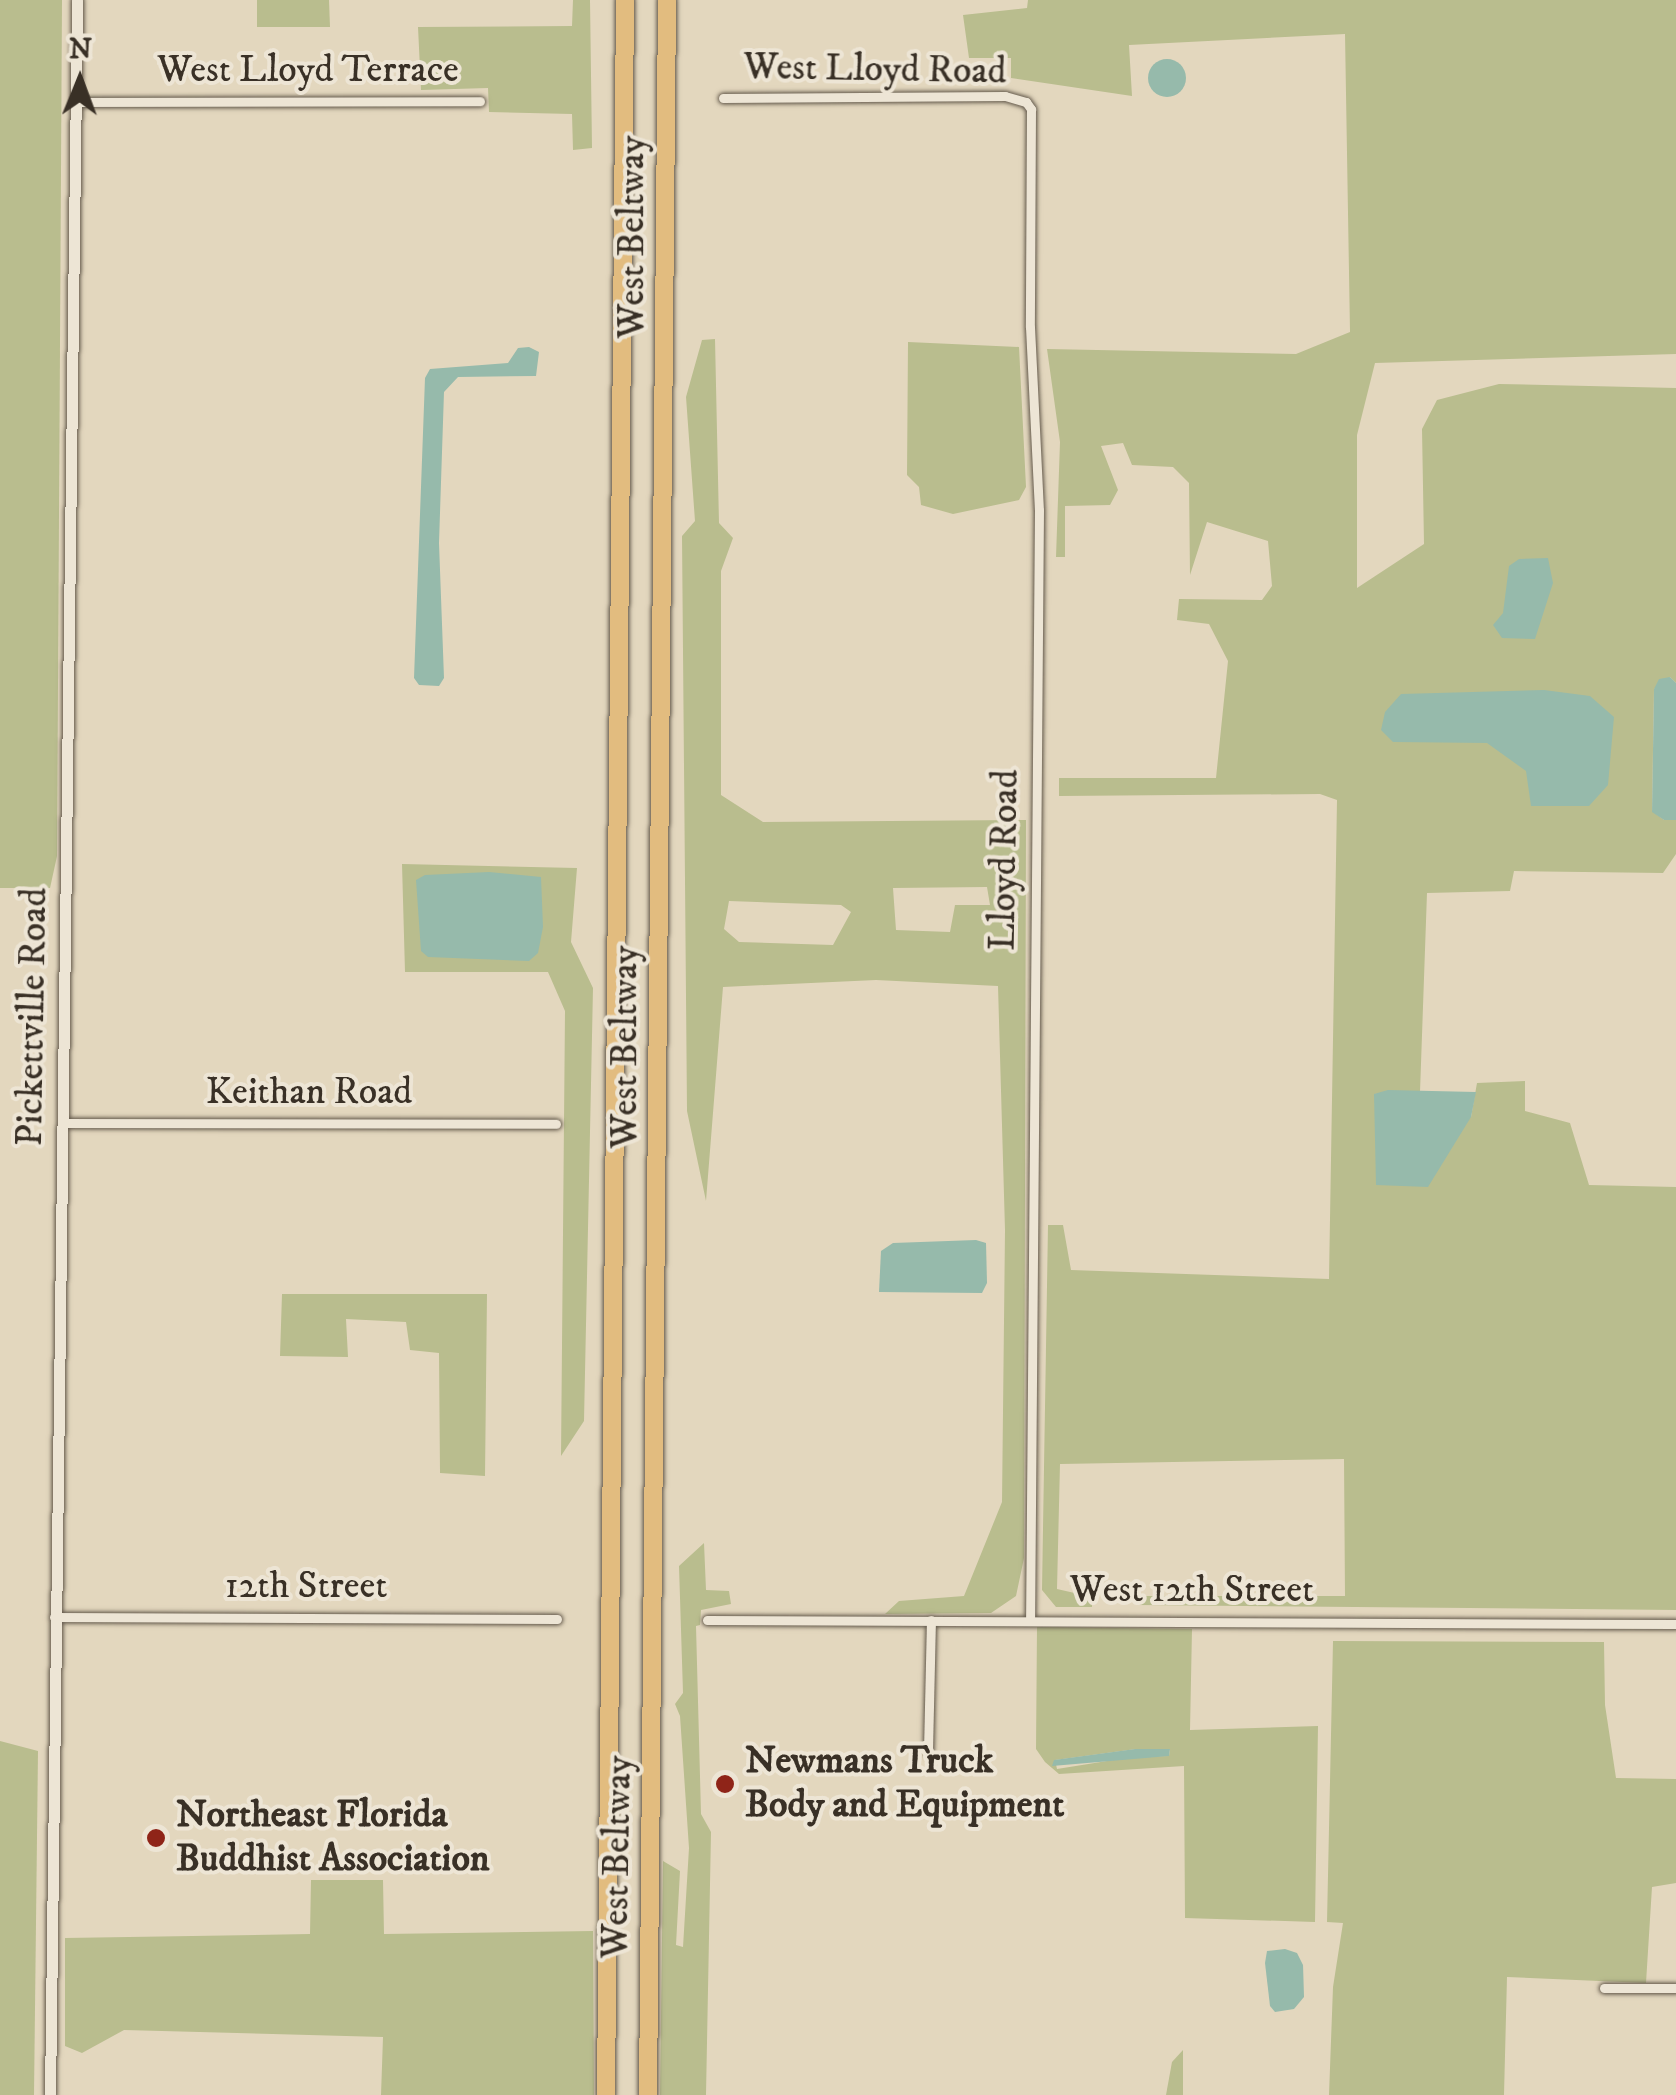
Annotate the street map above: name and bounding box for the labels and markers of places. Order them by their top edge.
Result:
place label: Newmans Truck Body and Equipment [745,1739,1064,1828]
marker: Newmans Truck Body and Equipment [714,1773,736,1795]
place label: Northeast Florida Buddhist Association [176,1793,490,1882]
marker: Northeast Florida Buddhist Association [145,1827,167,1849]

